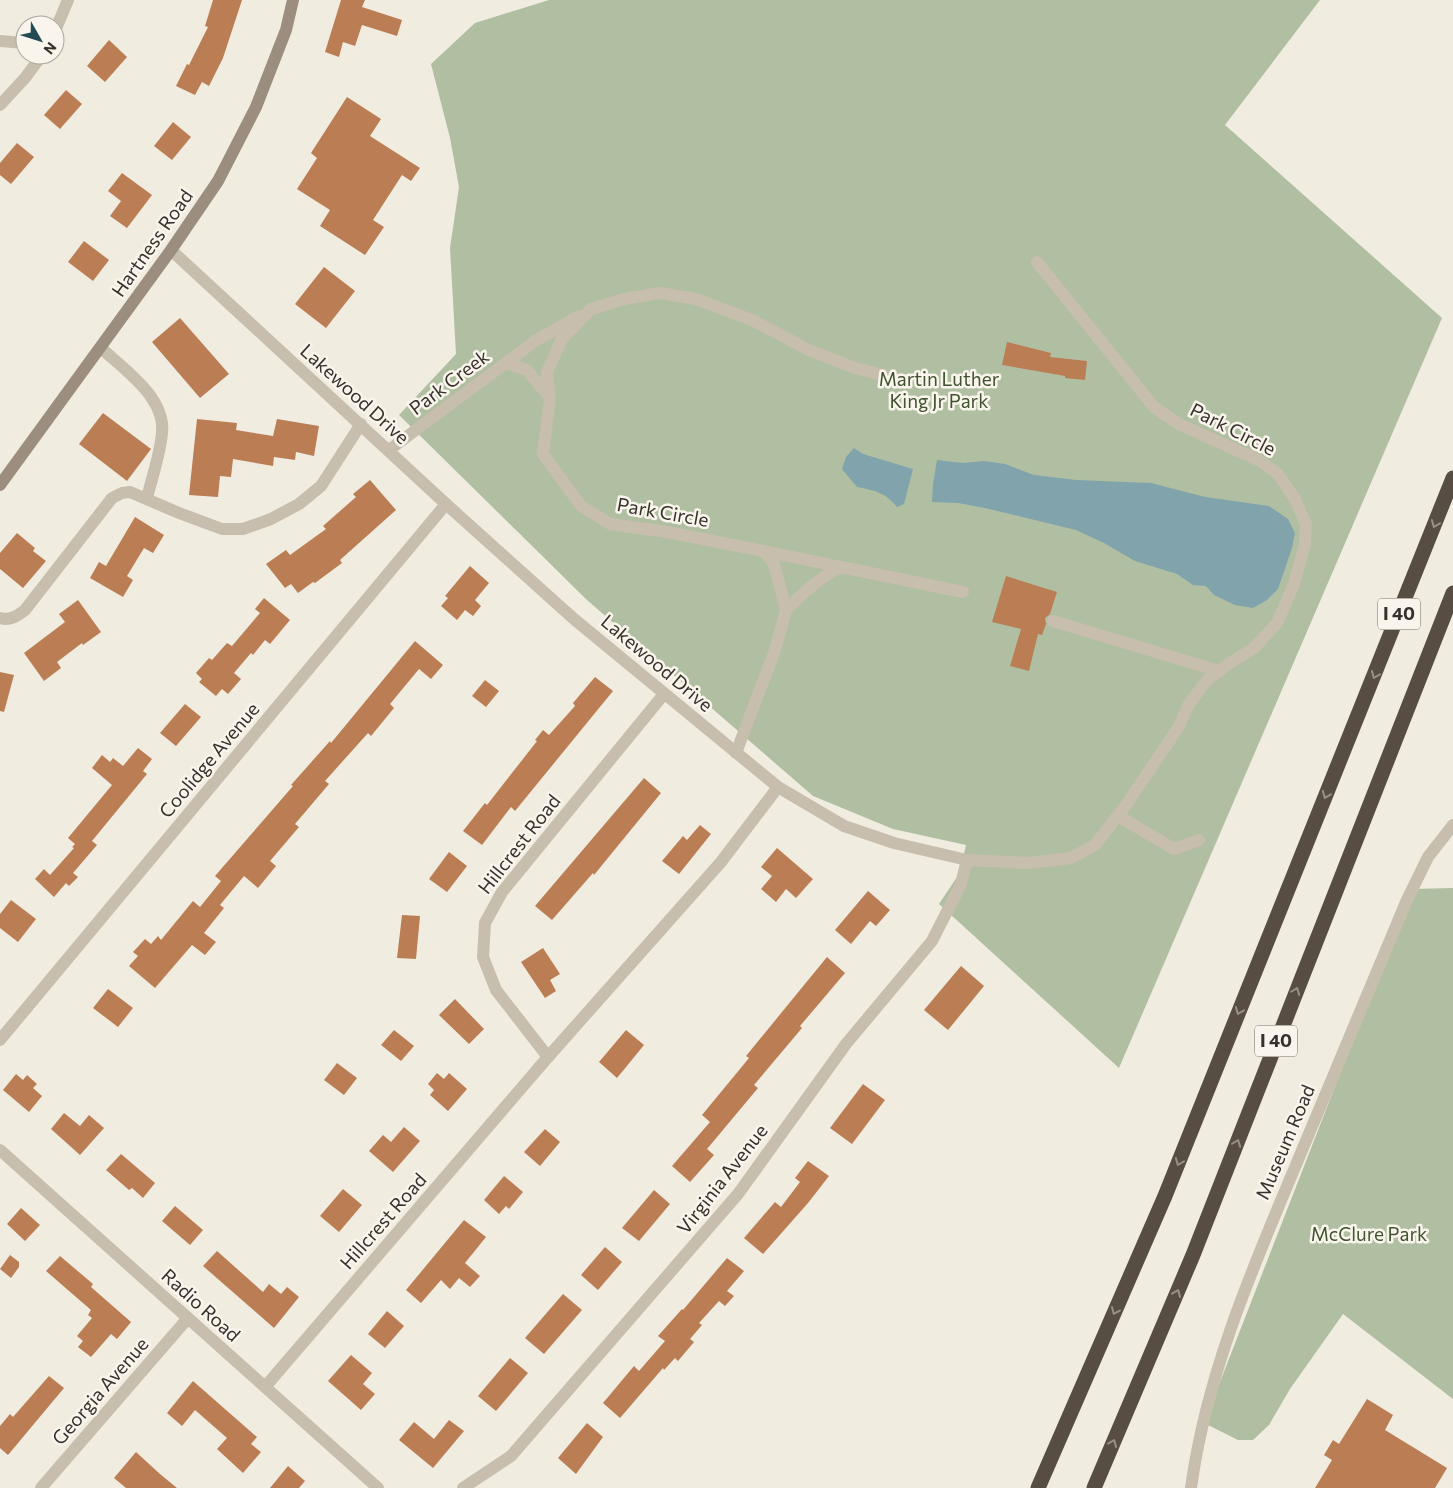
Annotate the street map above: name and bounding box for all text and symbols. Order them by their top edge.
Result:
north arrow [15,15,65,65]
text: N [41,39,60,58]
street label: Hartness Road [106,185,197,301]
street label: Lakewood Drive [296,339,415,449]
street label: Park Creek [404,344,493,419]
park label: Martin Luther King Jr Park [879,367,1000,412]
street label: Park Circle [1187,397,1280,460]
street label: Park Circle [615,492,711,531]
one-way arrow [1431,519,1441,528]
road number: I 40 [1378,598,1420,630]
street label: Lakewood Drive [597,609,718,716]
one-way arrow [1370,670,1381,679]
street label: Coolidge Avenue [154,697,264,822]
street label: Hillcrest Road [473,789,565,898]
one-way arrow [1322,791,1332,799]
one-way arrow [1290,987,1300,996]
one-way arrow [1235,1006,1246,1015]
road number: I 40 [1255,1026,1297,1056]
street label: Museum Road [1250,1081,1319,1203]
street label: Virginia Avenue [671,1119,772,1238]
one-way arrow [1231,1139,1241,1147]
one-way arrow [1174,1157,1185,1166]
street label: Hillcrest Road [335,1168,431,1273]
park label: McClure Park [1311,1222,1427,1245]
street label: Radio Road [157,1263,245,1346]
one-way arrow [1170,1289,1181,1298]
one-way arrow [1110,1306,1121,1315]
street label: Georgia Avenue [47,1332,153,1449]
one-way arrow [1107,1439,1118,1448]

